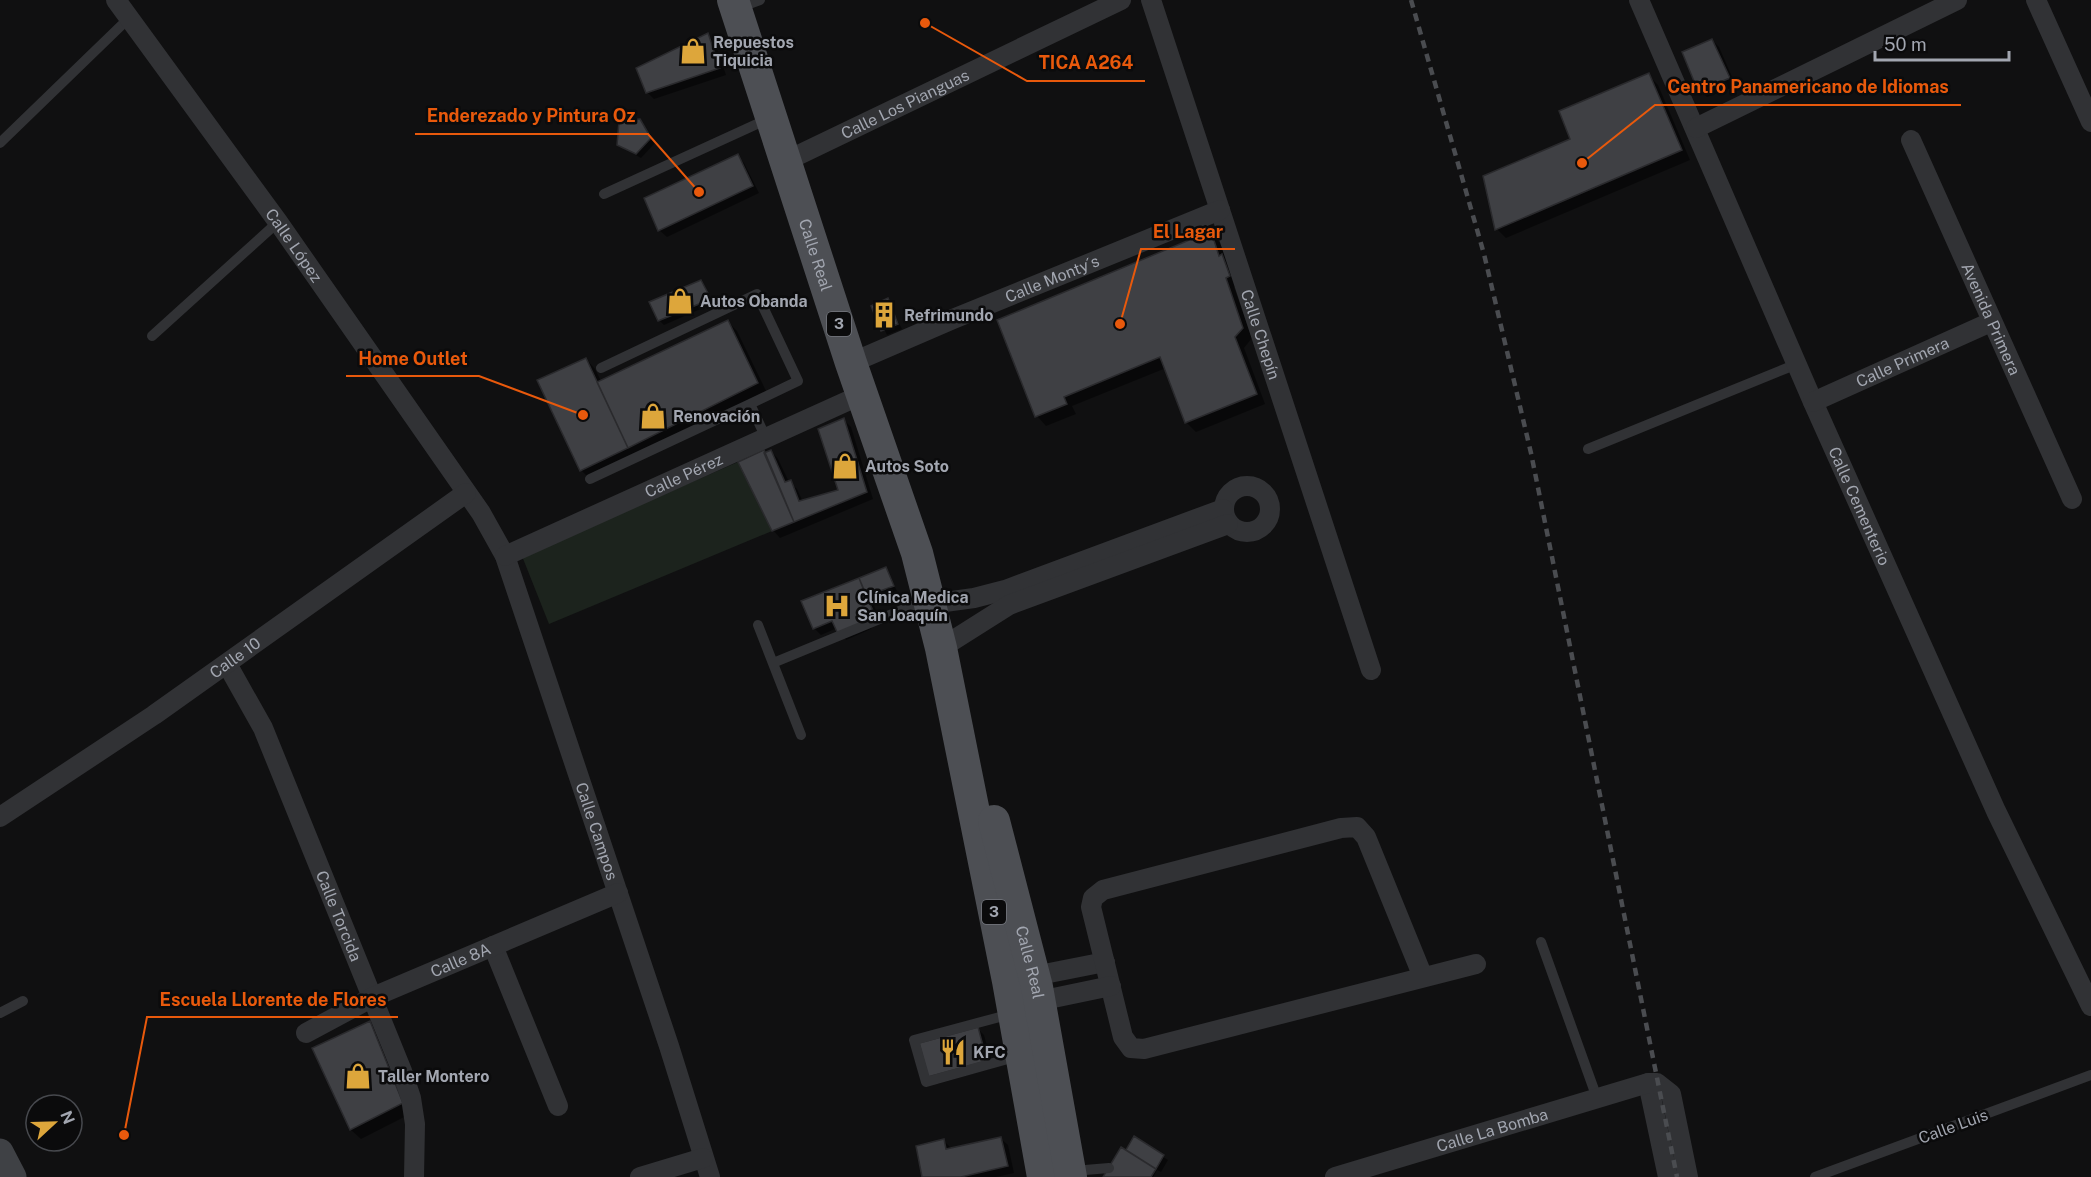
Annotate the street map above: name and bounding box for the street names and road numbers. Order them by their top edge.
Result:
street label: Calle Los Pianguas [838,65,972,143]
street label: Calle López [261,205,326,286]
street label: Calle Real [795,216,836,294]
street label: Calle Monty´s [1002,251,1102,307]
street label: Avenida Primera [1957,260,2024,378]
street label: Calle Chepín [1237,287,1284,382]
road number: 3 [827,312,851,336]
street label: Calle Primera [1853,333,1952,391]
street label: Calle Cementerio [1824,444,1894,569]
street label: Calle Pérez [642,450,726,502]
street label: Calle 10 [206,633,264,682]
street label: Calle Campos [571,780,622,883]
street label: Calle Torcida [312,868,365,964]
road number: 3 [982,900,1006,924]
street label: Calle Real [1012,924,1048,1001]
street label: Calle 8A [428,939,493,982]
street label: Calle La Bomba [1434,1105,1550,1156]
street label: Calle Luis [1916,1105,1990,1148]

